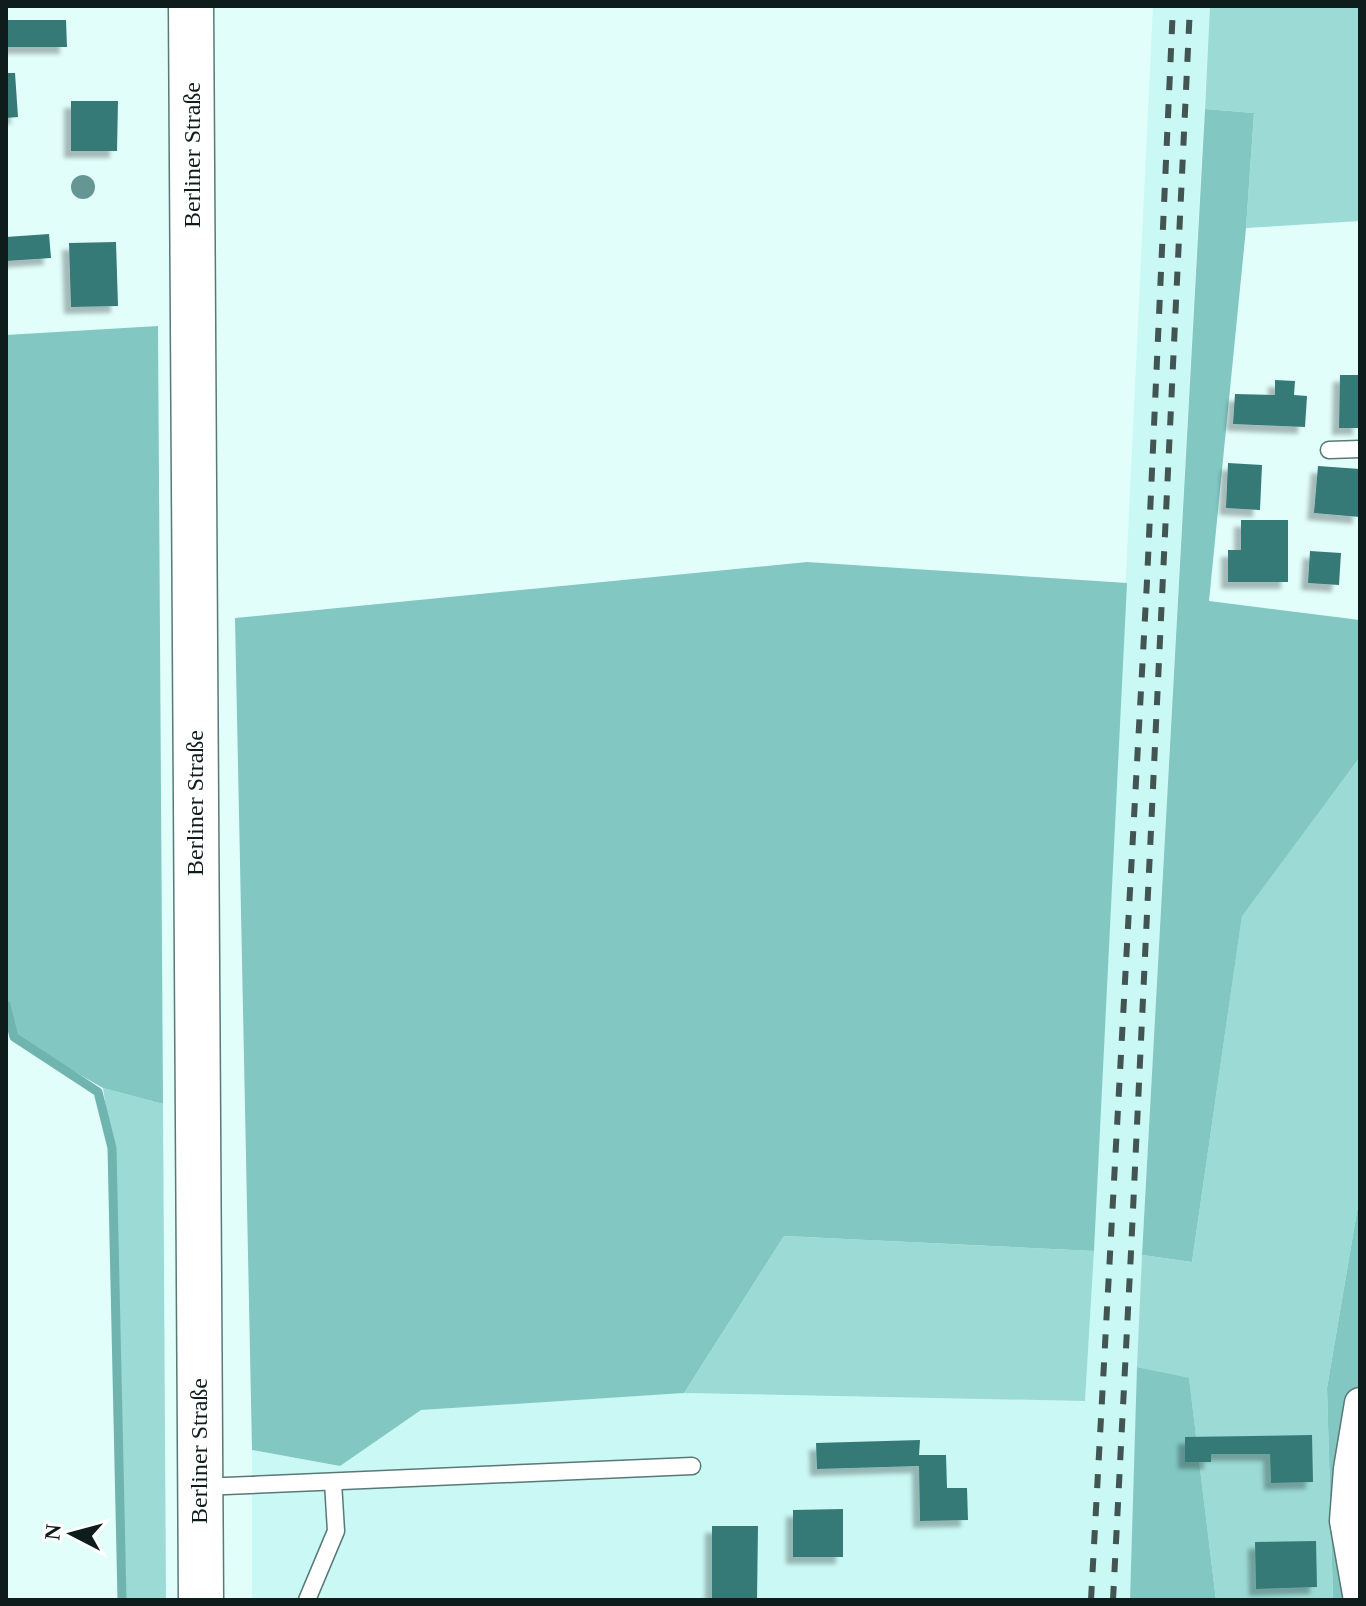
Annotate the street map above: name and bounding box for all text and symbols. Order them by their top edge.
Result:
street label: Berliner Straße [179,82,205,228]
street label: Berliner Straße [182,730,208,876]
street label: Berliner Straße [186,1378,212,1524]
north arrow [32,1494,112,1574]
text: N [39,1523,66,1541]

